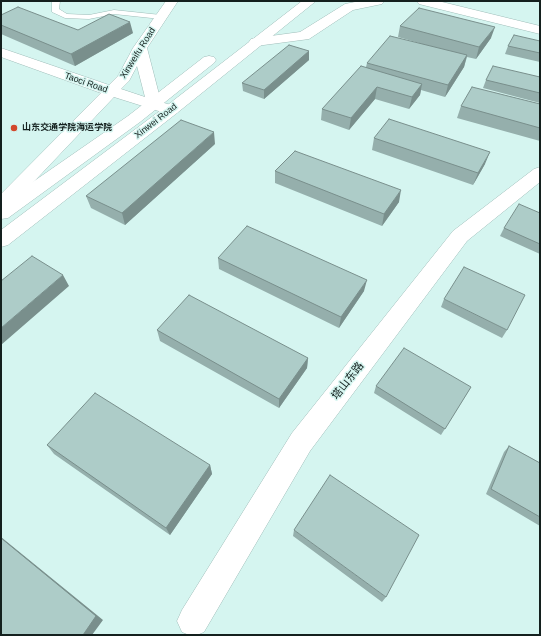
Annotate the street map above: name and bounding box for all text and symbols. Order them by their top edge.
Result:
street label: Xinweifu Road [118,26,158,80]
street label: Taoci Road [63,71,109,95]
street label: Xinwei Road [133,101,179,141]
marker: 山东交通学院海运学院 [9,123,19,133]
place label: 山东交通学院海运学院 [22,123,112,133]
street label: 塔山东路 [329,360,367,402]

